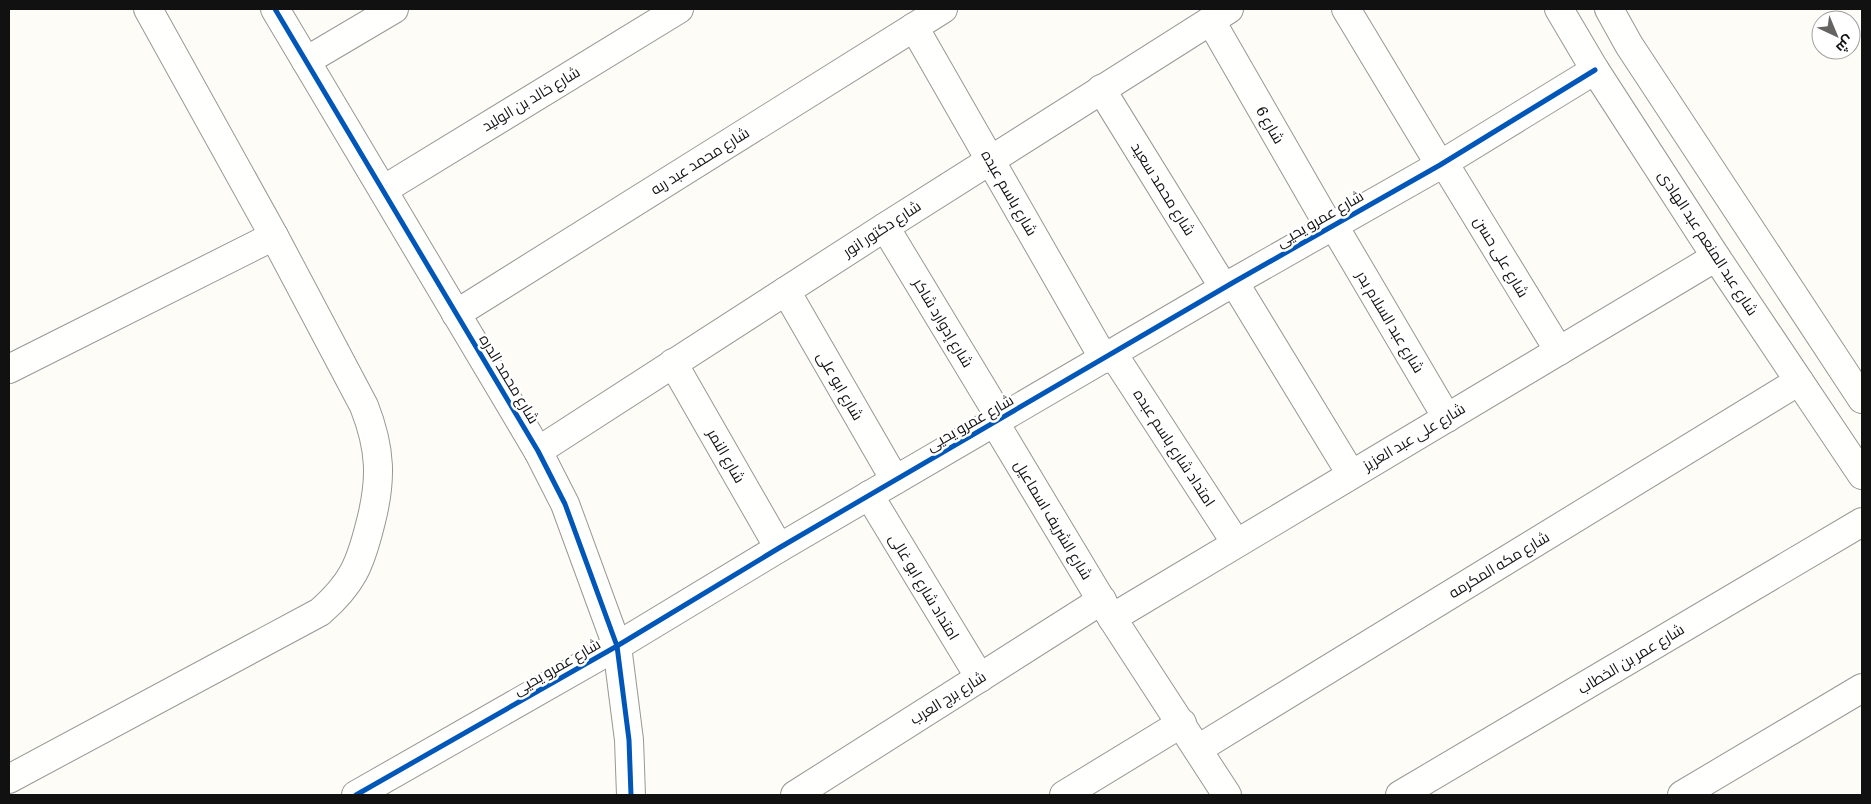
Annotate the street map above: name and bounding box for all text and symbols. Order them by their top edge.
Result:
north arrow [1811,10,1861,60]
text: ش [1832,32,1859,59]
street label: شارع خالد بن الوليد [477,59,584,137]
street label: شارع 6 [1250,101,1291,148]
street label: شارع محمد عبد ربه [645,120,754,200]
street label: شارع محمد سعيد [1126,137,1202,240]
street label: شارع باسم عبده [976,145,1044,240]
street label: شارع عبد المنعم عبد الهادى [1653,165,1765,320]
street label: شارع عمرو يحيى [1271,183,1368,253]
street label: شارع دكتور انور [837,194,925,263]
street label: شارع على حسن [1468,211,1536,302]
street label: شارع عبد السلام بدر [1350,265,1431,377]
street label: شارع إدوارد شاكر [907,272,980,372]
street label: شارع محمد الدره [474,329,546,428]
street label: شارع ابو على [811,346,870,425]
street label: امتداد شارع باسم عبده [1128,384,1222,511]
street label: شارع عمرو يحيى [921,387,1018,457]
street label: شارع على عبد العزيز [1357,396,1469,477]
street label: شارع النمر [701,423,752,487]
street label: شارع الشريف اسماعيل [1009,455,1099,584]
street label: شارع مكه المكرمه [1443,524,1554,604]
street label: امتداد شارع ابو غالى [883,529,966,644]
street label: شارع عمر بن الخطاب [1573,617,1688,700]
street label: شارع عمرو يحيى [508,631,605,701]
street label: شارع برج العرب [905,664,990,730]

